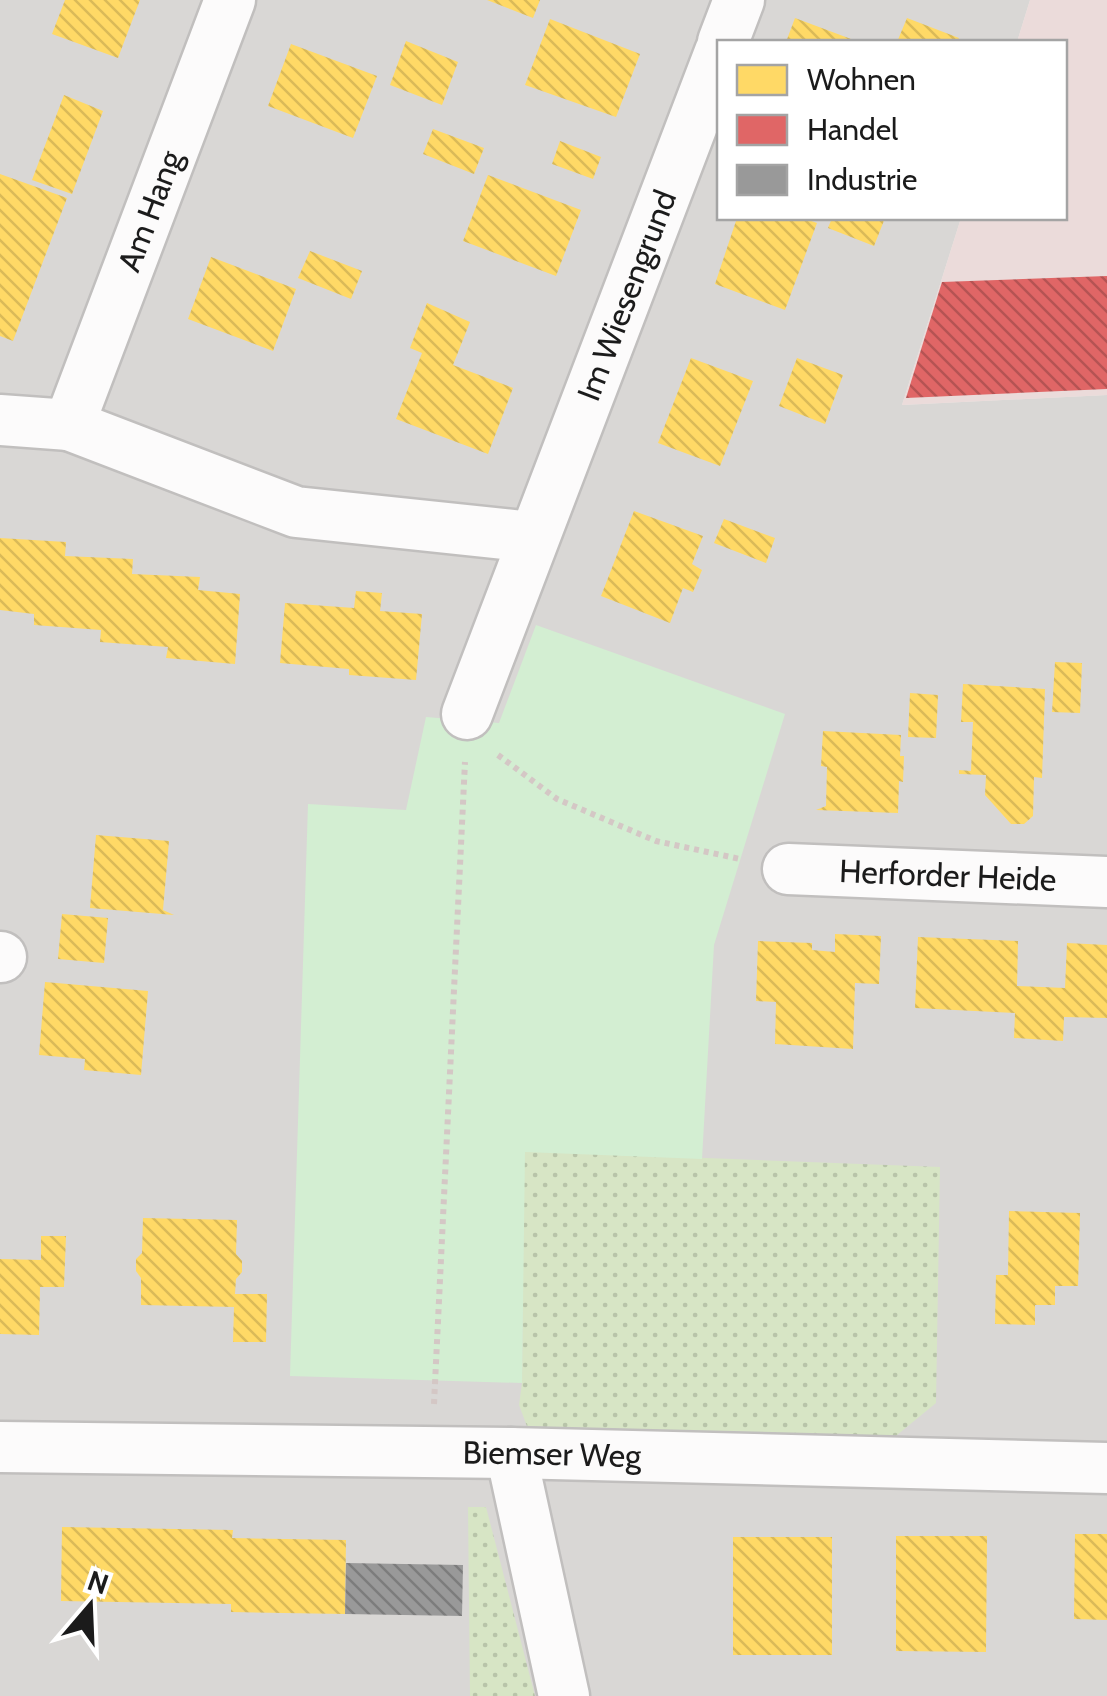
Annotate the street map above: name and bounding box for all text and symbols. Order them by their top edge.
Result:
legend [717,40,1067,220]
text: Wohnen [807,61,916,98]
text: Handel [807,111,898,148]
street label: Am Hang [109,144,191,277]
text: Industrie [807,161,917,198]
street label: Im Wiesengrund [569,184,684,406]
street label: Herforder Heide [839,851,1057,899]
street label: Biemser Weg [462,1432,643,1475]
north arrow [40,1556,140,1656]
text: N [83,1563,113,1602]

